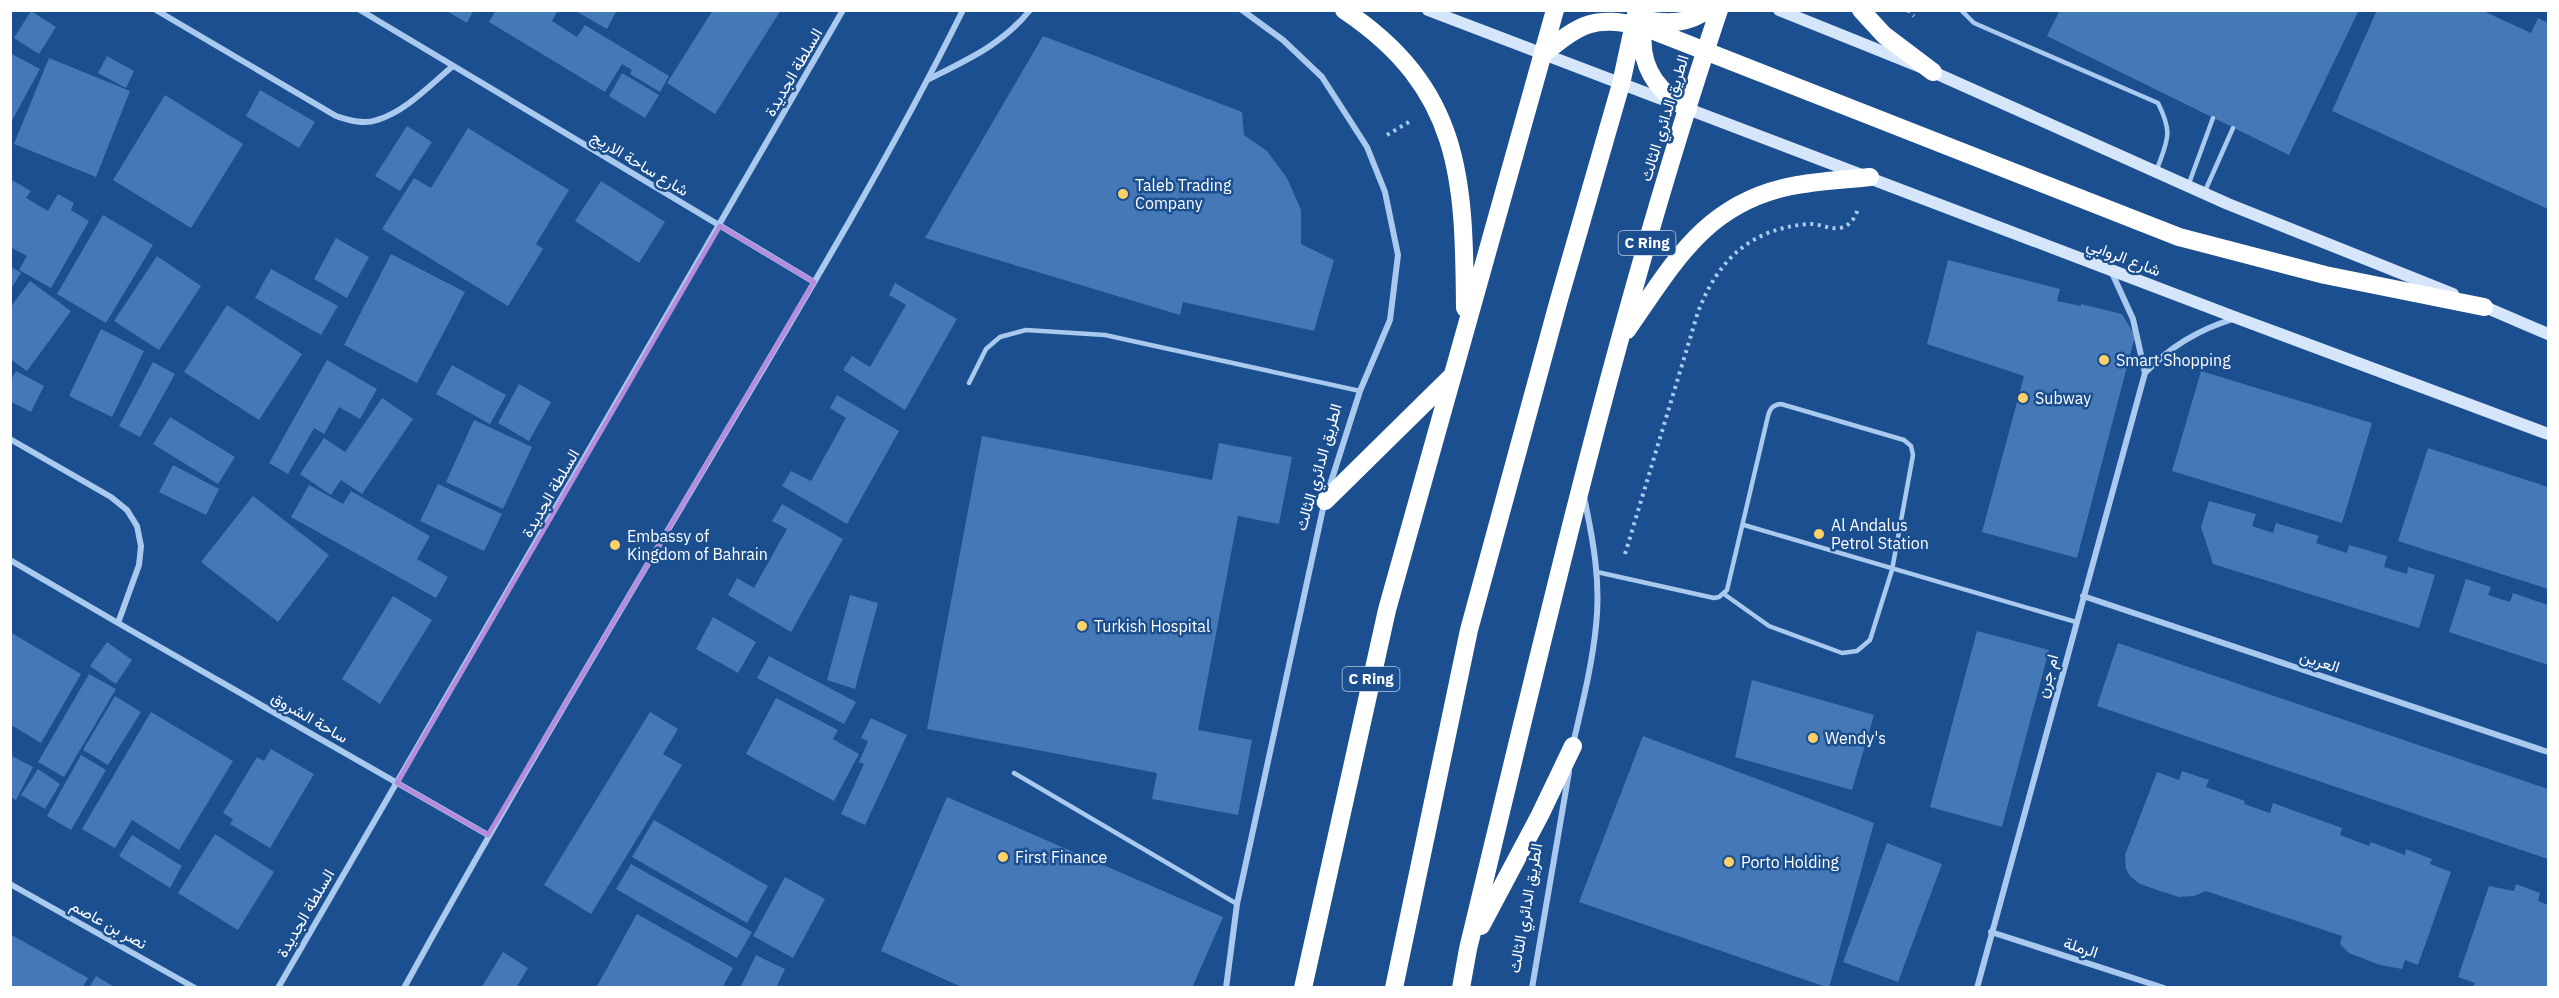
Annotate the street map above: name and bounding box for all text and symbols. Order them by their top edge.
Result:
street label: السلطة الجديدة [760,24,826,120]
street label: الطريق الدائري الثالث [1635,52,1697,185]
street label: شارع ساحة الاريج [586,126,693,202]
place label: Taleb Trading Company [1135,175,1232,213]
marker: Taleb Trading Company [1116,187,1130,201]
road number: C Ring [1618,231,1676,255]
street label: شارع الروابي [2083,234,2164,284]
place label: Smart Shopping [2116,350,2231,370]
marker: Smart Shopping [2097,353,2111,367]
place label: Subway [2035,388,2091,408]
marker: Subway [2016,391,2030,405]
street label: الطريق الدائري الثالث [1290,401,1350,534]
street label: السلطة الجديدة [517,445,583,541]
place label: Al Andalus Petrol Station [1831,515,1929,553]
place label: Embassy of Kingdom of Bahrain [627,526,768,564]
marker: Al Andalus Petrol Station [1812,527,1826,541]
marker: Embassy of Kingdom of Bahrain [608,538,622,552]
place label: Turkish Hospital [1094,616,1210,636]
marker: Turkish Hospital [1075,619,1089,633]
street label: العرين [2297,645,2342,678]
street label: ام جرن [2032,652,2063,700]
road number: C Ring [1342,667,1400,691]
street label: ساحة الشروق [267,687,352,748]
place label: Wendy's [1825,728,1886,748]
marker: Wendy's [1806,731,1820,745]
street label: الطريق الدائري الثالث [1504,842,1550,975]
place label: First Finance [1015,847,1108,867]
marker: First Finance [996,850,1010,864]
place label: Porto Holding [1741,852,1840,872]
marker: Porto Holding [1722,855,1736,869]
street label: السلطة الجديدة [272,865,338,961]
street label: نصر بن عاصم [67,895,151,954]
street label: الرملة [2061,932,2101,963]

